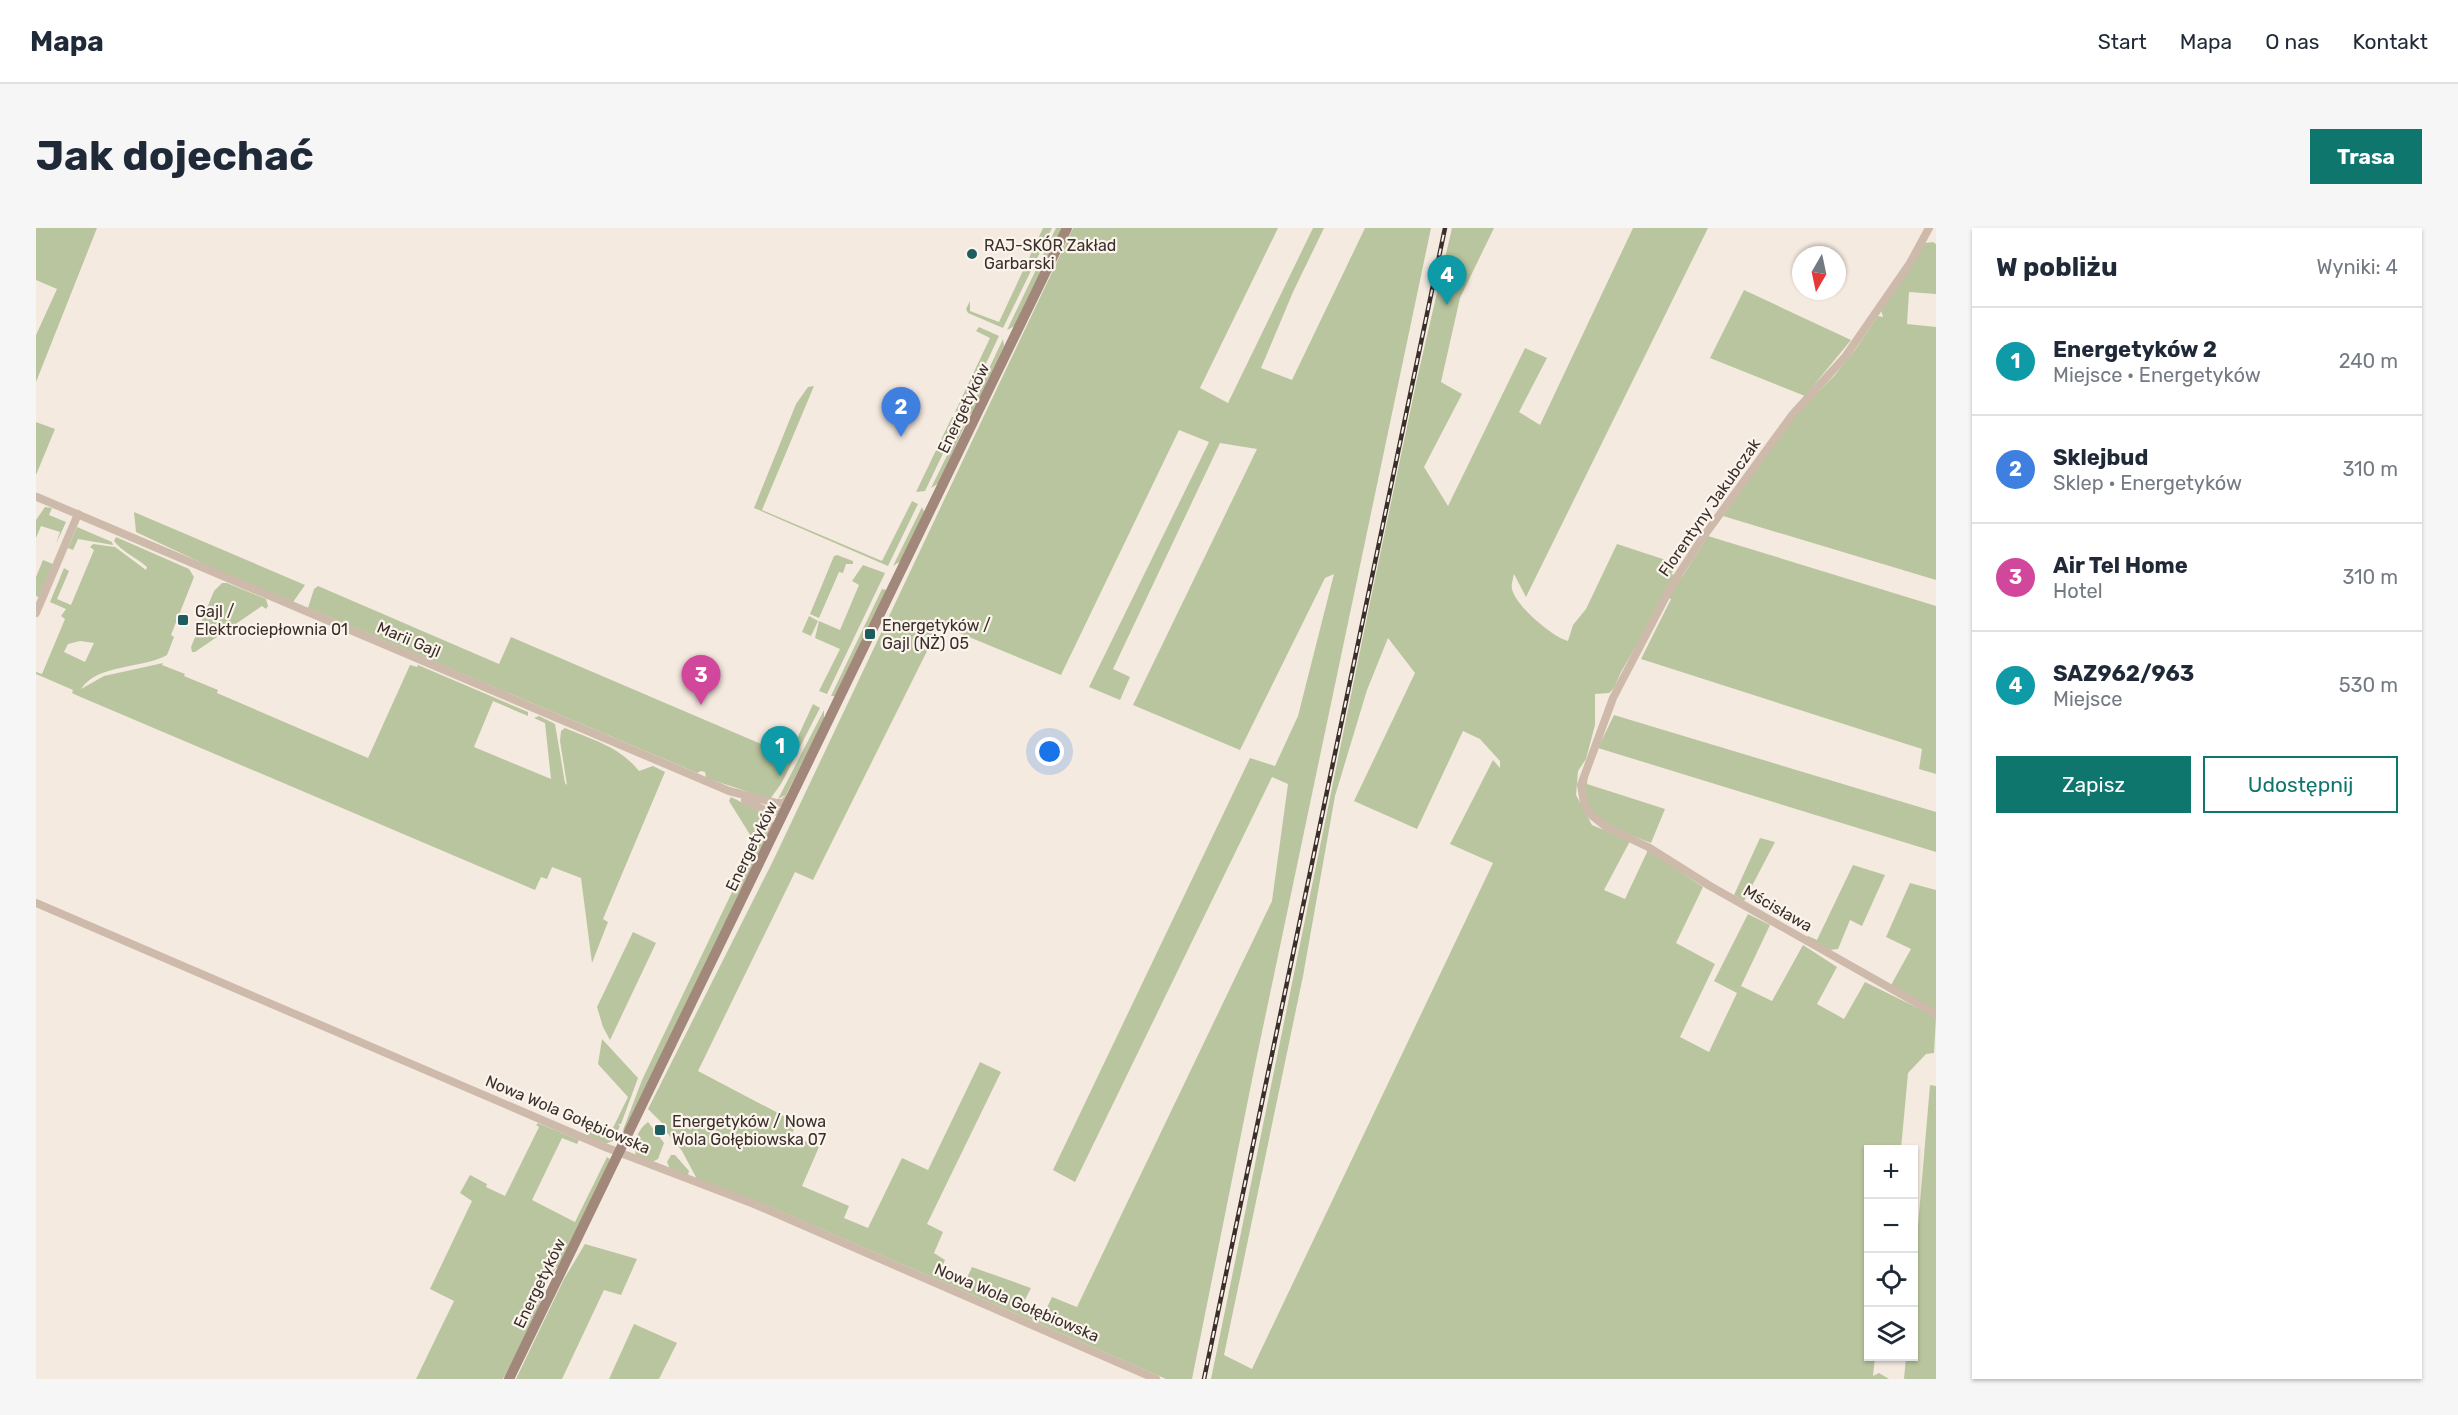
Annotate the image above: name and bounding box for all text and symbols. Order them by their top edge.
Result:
text: Mapa [30,25,104,58]
text: Start [2098,29,2147,54]
text: Mapa [2180,29,2232,54]
text: O nas [2265,29,2320,54]
text: Kontakt [2353,29,2428,54]
button: Trasa [2310,129,2422,184]
text: Jak dojechać [36,131,314,181]
place label: RAJ-SKÓR Zakład Garbarski [984,235,1116,273]
north arrow [1792,246,1846,300]
marker: RAJ-SKÓR Zakład Garbarski [965,247,979,261]
text: W pobliżu [1996,252,2118,283]
text: Wyniki: 4 [2316,255,2398,279]
pin: 4 [1428,256,1466,305]
text: Energetyków 2 [2053,336,2217,363]
text: 1 [2011,349,2020,373]
text: 240 m [2339,349,2398,373]
street label: Energetyków [934,360,993,456]
text: Miejsce · Energetyków [2053,363,2261,387]
pin: 2 [882,388,920,437]
street label: Florentyny Jakubczak [1655,434,1765,580]
text: Sklejbud [2053,444,2148,471]
text: 2 [2009,457,2022,481]
text: 310 m [2342,457,2398,481]
text: Sklep · Energetyków [2053,471,2242,495]
text: Air Tel Home [2053,552,2188,579]
text: 3 [2009,565,2022,589]
text: 310 m [2342,565,2398,589]
text: Hotel [2053,579,2103,603]
place label: Gajl / Elektrociepłownia 01 [195,602,348,639]
marker: Gajl / Elektrociepłownia 01 [176,613,190,627]
place label: Energetyków / Gajl (NŻ) 05 [882,616,991,653]
street label: Marii Gajl [374,618,443,661]
marker: Energetyków / Gajl (NŻ) 05 [863,627,877,641]
pin: 3 [682,656,720,705]
text: SAZ962/963 [2053,660,2194,687]
text: 4 [2009,673,2022,697]
text: 530 m [2339,673,2398,697]
text: Miejsce [2053,687,2122,711]
pin: 1 [760,726,800,776]
your location [1035,737,1064,766]
button: Zapisz [1996,756,2191,813]
button: Udostępnij [2203,756,2398,813]
street label: Energetyków [722,798,781,894]
street label: Mścisława [1740,881,1816,936]
street label: Nowa Wola Gołębiowska [482,1071,653,1159]
place label: Energetyków / Nowa Wola Gołębiowska 07 [672,1112,826,1150]
marker: Energetyków / Nowa Wola Gołębiowska 07 [653,1123,667,1137]
map controls [1864,1145,1918,1361]
button: + [1864,1145,1918,1199]
button: − [1864,1199,1918,1253]
street label: Energetyków [510,1235,569,1331]
button: locate [1864,1253,1918,1307]
street label: Nowa Wola Gołębiowska [931,1259,1102,1347]
button: layers [1864,1307,1918,1361]

